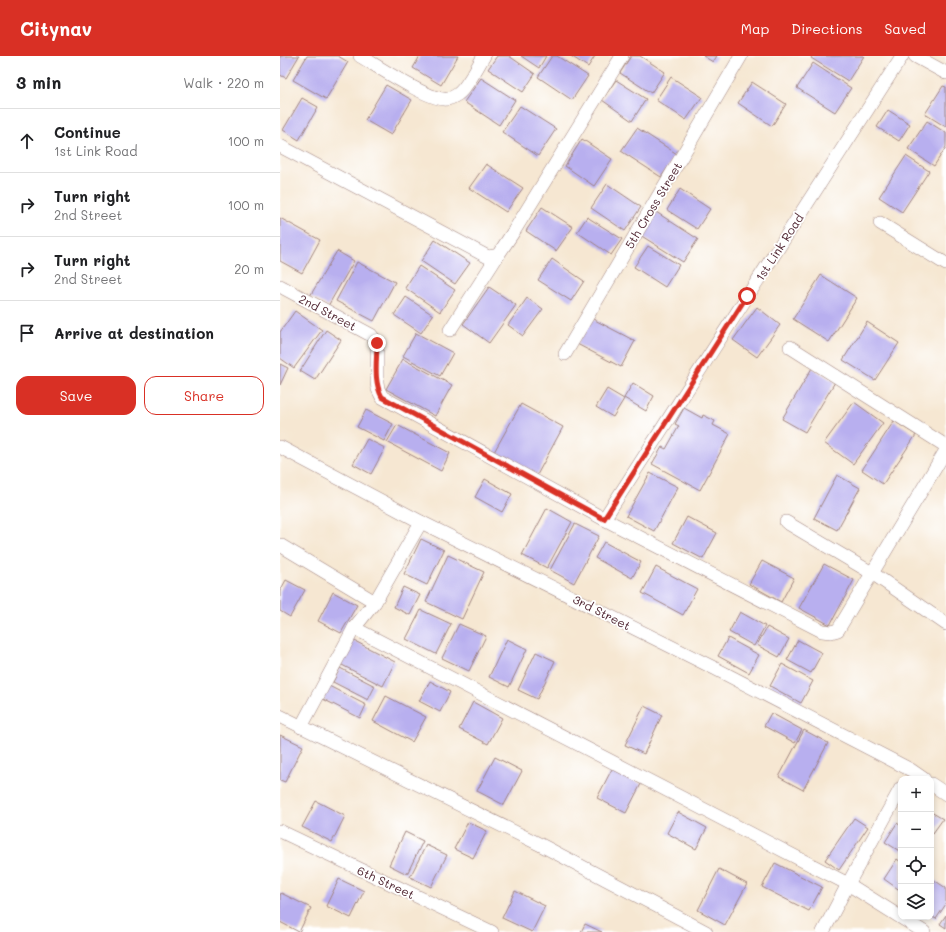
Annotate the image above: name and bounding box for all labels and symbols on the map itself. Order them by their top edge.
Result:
street label: 5th Cross Street [621,159,685,251]
street label: 1st Link Road [751,210,807,284]
route start [738,287,756,305]
street label: 2nd Street [296,290,360,334]
route end [368,334,386,352]
street label: 3rd Street [570,591,634,633]
street label: 6th Street [355,862,417,902]

